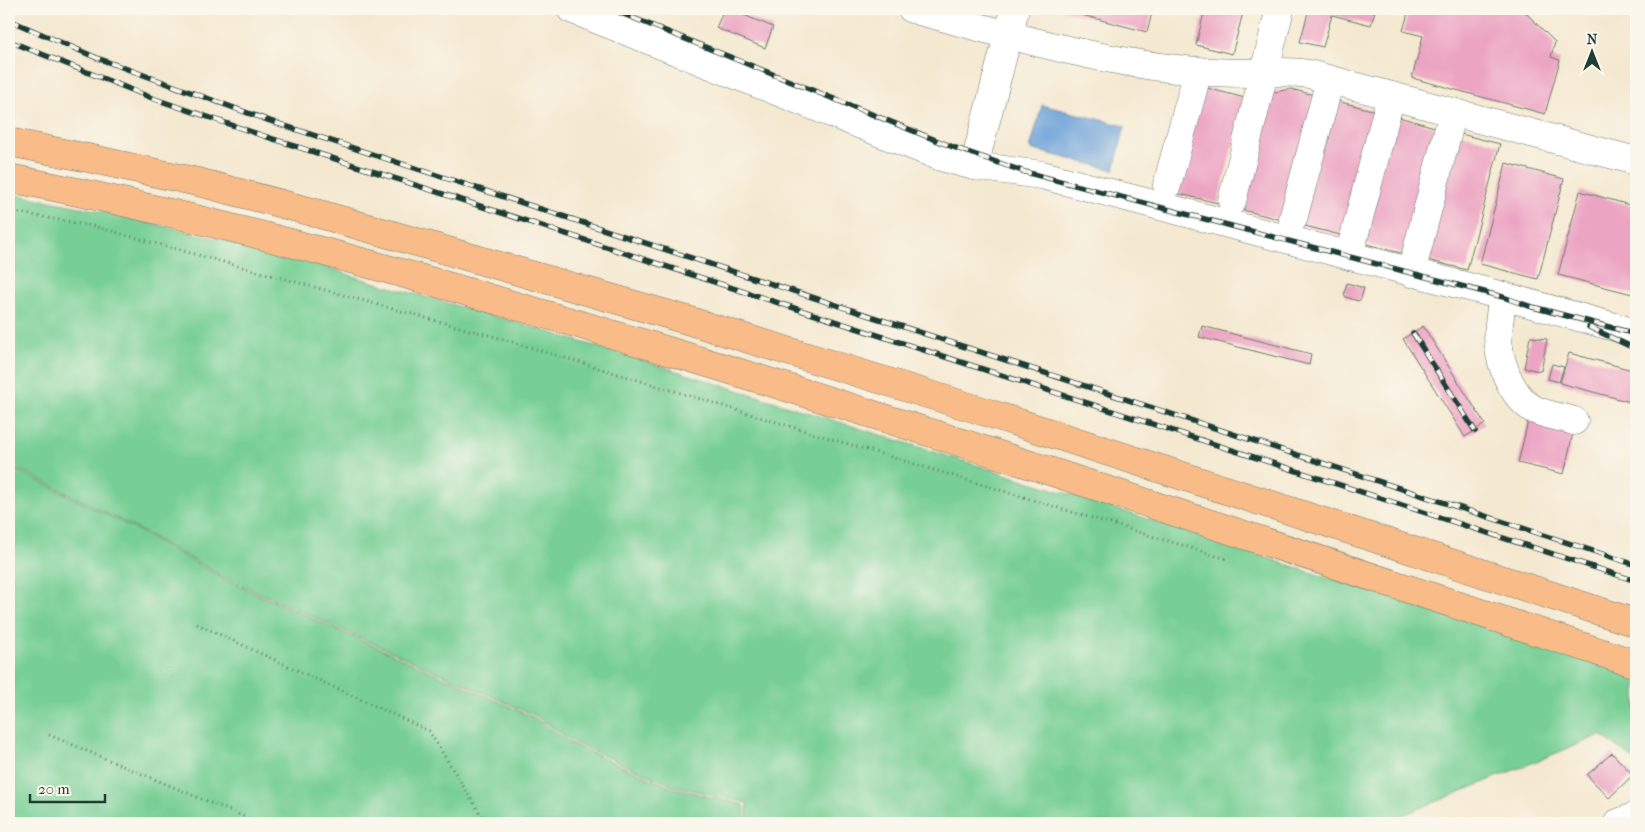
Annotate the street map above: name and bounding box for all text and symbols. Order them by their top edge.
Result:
north arrow [1568,28,1618,78]
text: N [1587,31,1598,48]
scale bar [30,772,105,804]
text: 20 m [38,780,70,798]

